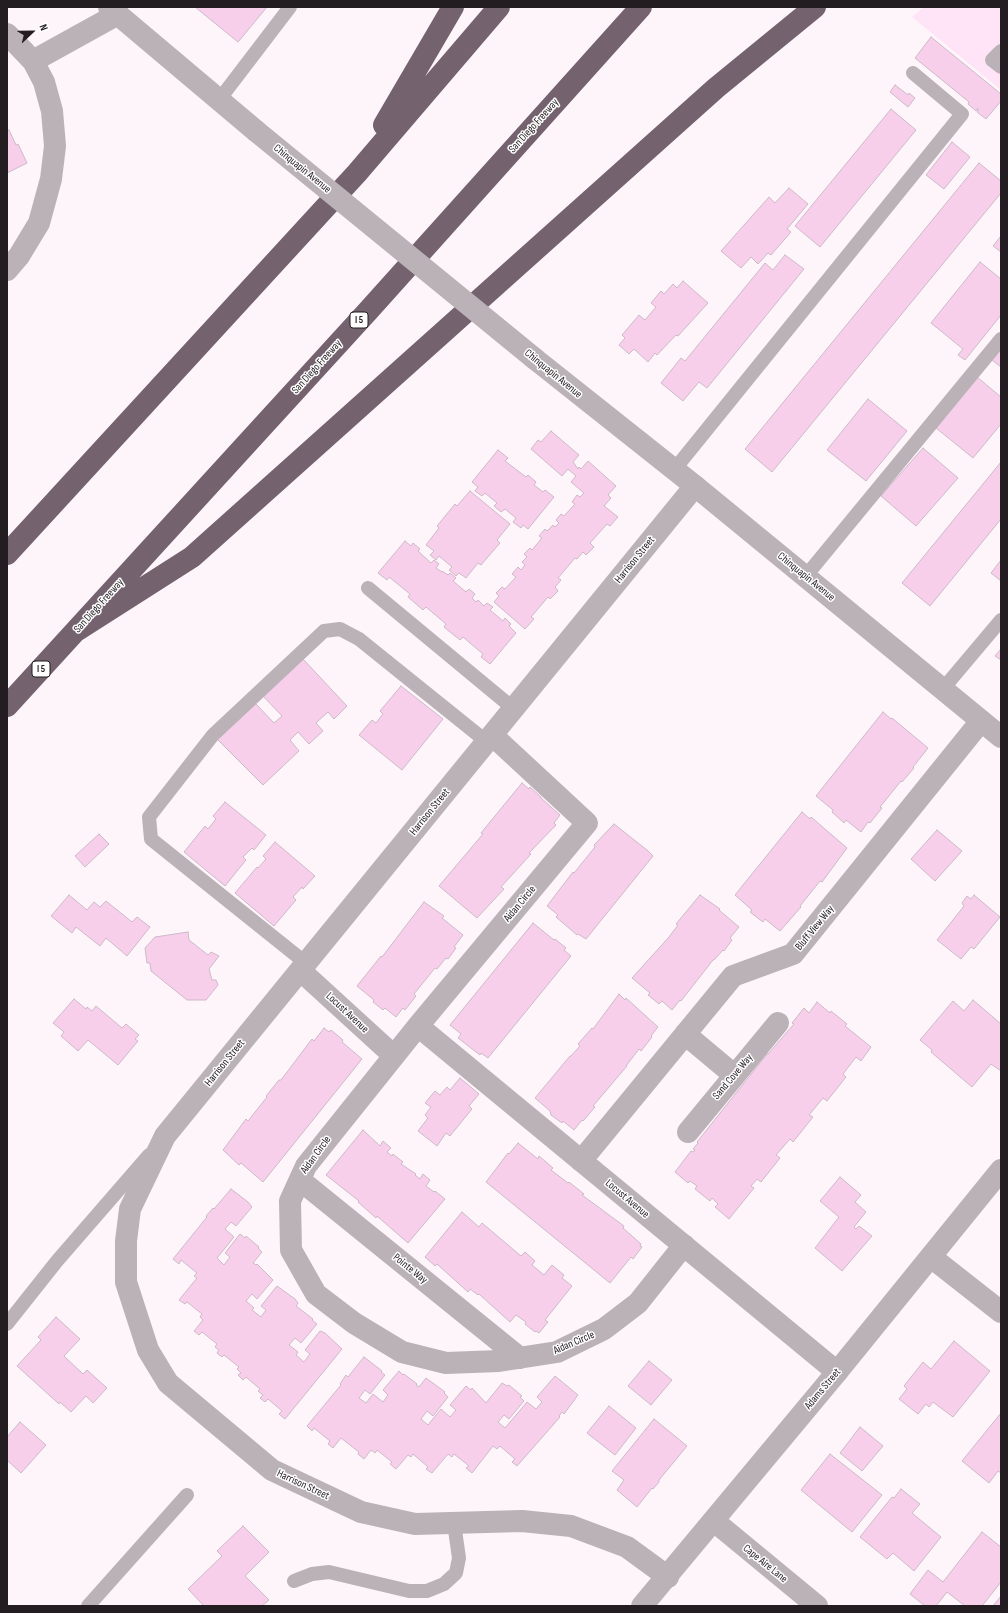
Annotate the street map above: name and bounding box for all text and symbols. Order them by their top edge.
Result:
north arrow [12,12,52,52]
text: N [36,22,51,32]
street label: San Diego Freeway [506,96,562,156]
street label: Chinquapin Avenue [271,142,333,196]
road number: I 5 [350,312,368,328]
street label: San Diego Freeway [289,337,345,397]
street label: Chinquapin Avenue [522,347,584,401]
street label: Harrison Street [612,534,658,586]
street label: Chinquapin Avenue [775,550,837,604]
street label: San Diego Freeway [71,576,127,636]
road number: I 5 [32,661,50,677]
street label: Harrison Street [407,786,453,838]
street label: Aidan Circle [501,883,539,925]
street label: Bluff View Way [793,903,837,953]
street label: Locust Avenue [323,990,371,1036]
street label: Harrison Street [202,1037,248,1089]
street label: Sand Cove Way [710,1052,756,1102]
street label: Aidan Circle [298,1134,334,1176]
street label: Locust Avenue [602,1177,652,1221]
street label: Pointe Way [390,1251,430,1287]
street label: Aidan Circle [552,1328,596,1358]
street label: Adams Street [802,1366,844,1412]
street label: Harrison Street [275,1467,331,1503]
street label: Cape Aire Lane [740,1542,790,1586]

